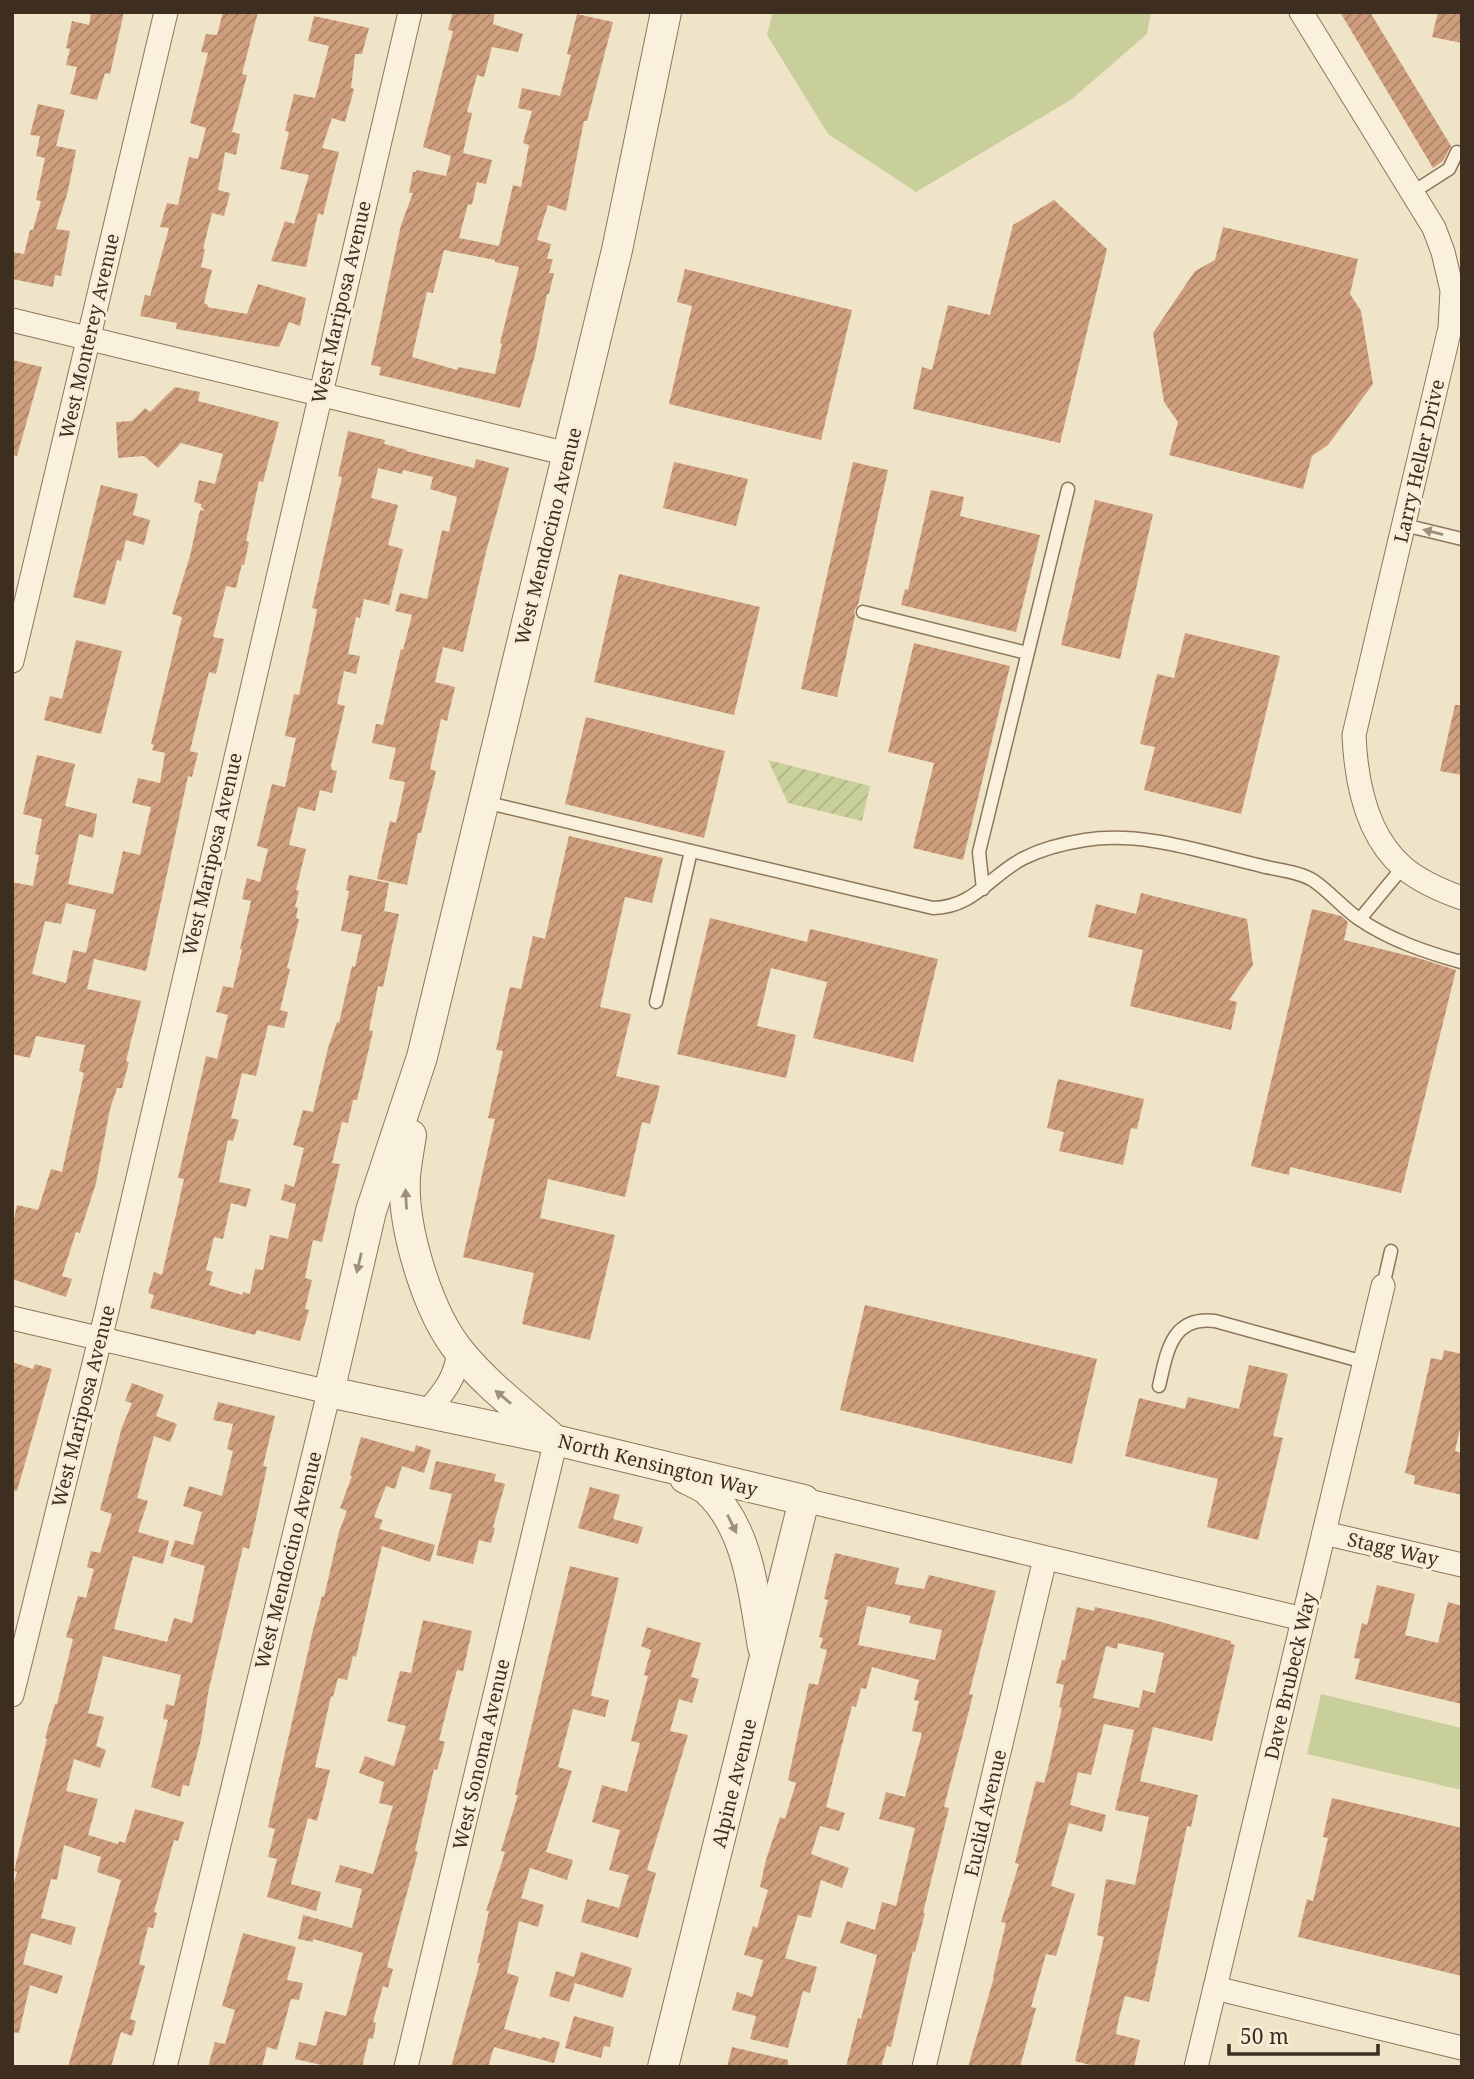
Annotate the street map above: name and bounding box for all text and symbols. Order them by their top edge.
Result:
street label: West Mariposa Avenue [305,198,377,406]
street label: West Monterey Avenue [53,231,125,441]
street label: Larry Heller Drive [1388,377,1450,545]
street label: West Mendocino Avenue [508,424,588,648]
one-way arrow [1422,526,1444,537]
street label: West Mariposa Avenue [176,750,248,958]
one-way arrow [400,1187,411,1209]
one-way arrow [353,1252,364,1274]
street label: West Mariposa Avenue [45,1302,121,1510]
one-way arrow [495,1390,512,1405]
street label: North Kensington Way [555,1428,761,1502]
street label: West Mendocino Avenue [248,1448,328,1672]
one-way arrow [726,1514,737,1534]
street label: Stagg Way [1345,1526,1441,1572]
street label: Dave Brubeck Way [1258,1590,1322,1762]
street label: West Sonoma Avenue [446,1656,516,1852]
street label: Alpine Avenue [705,1716,763,1850]
street label: Euclid Avenue [958,1747,1012,1879]
scale bar [1229,2012,1378,2056]
text: 50 m [1240,2022,1289,2050]

